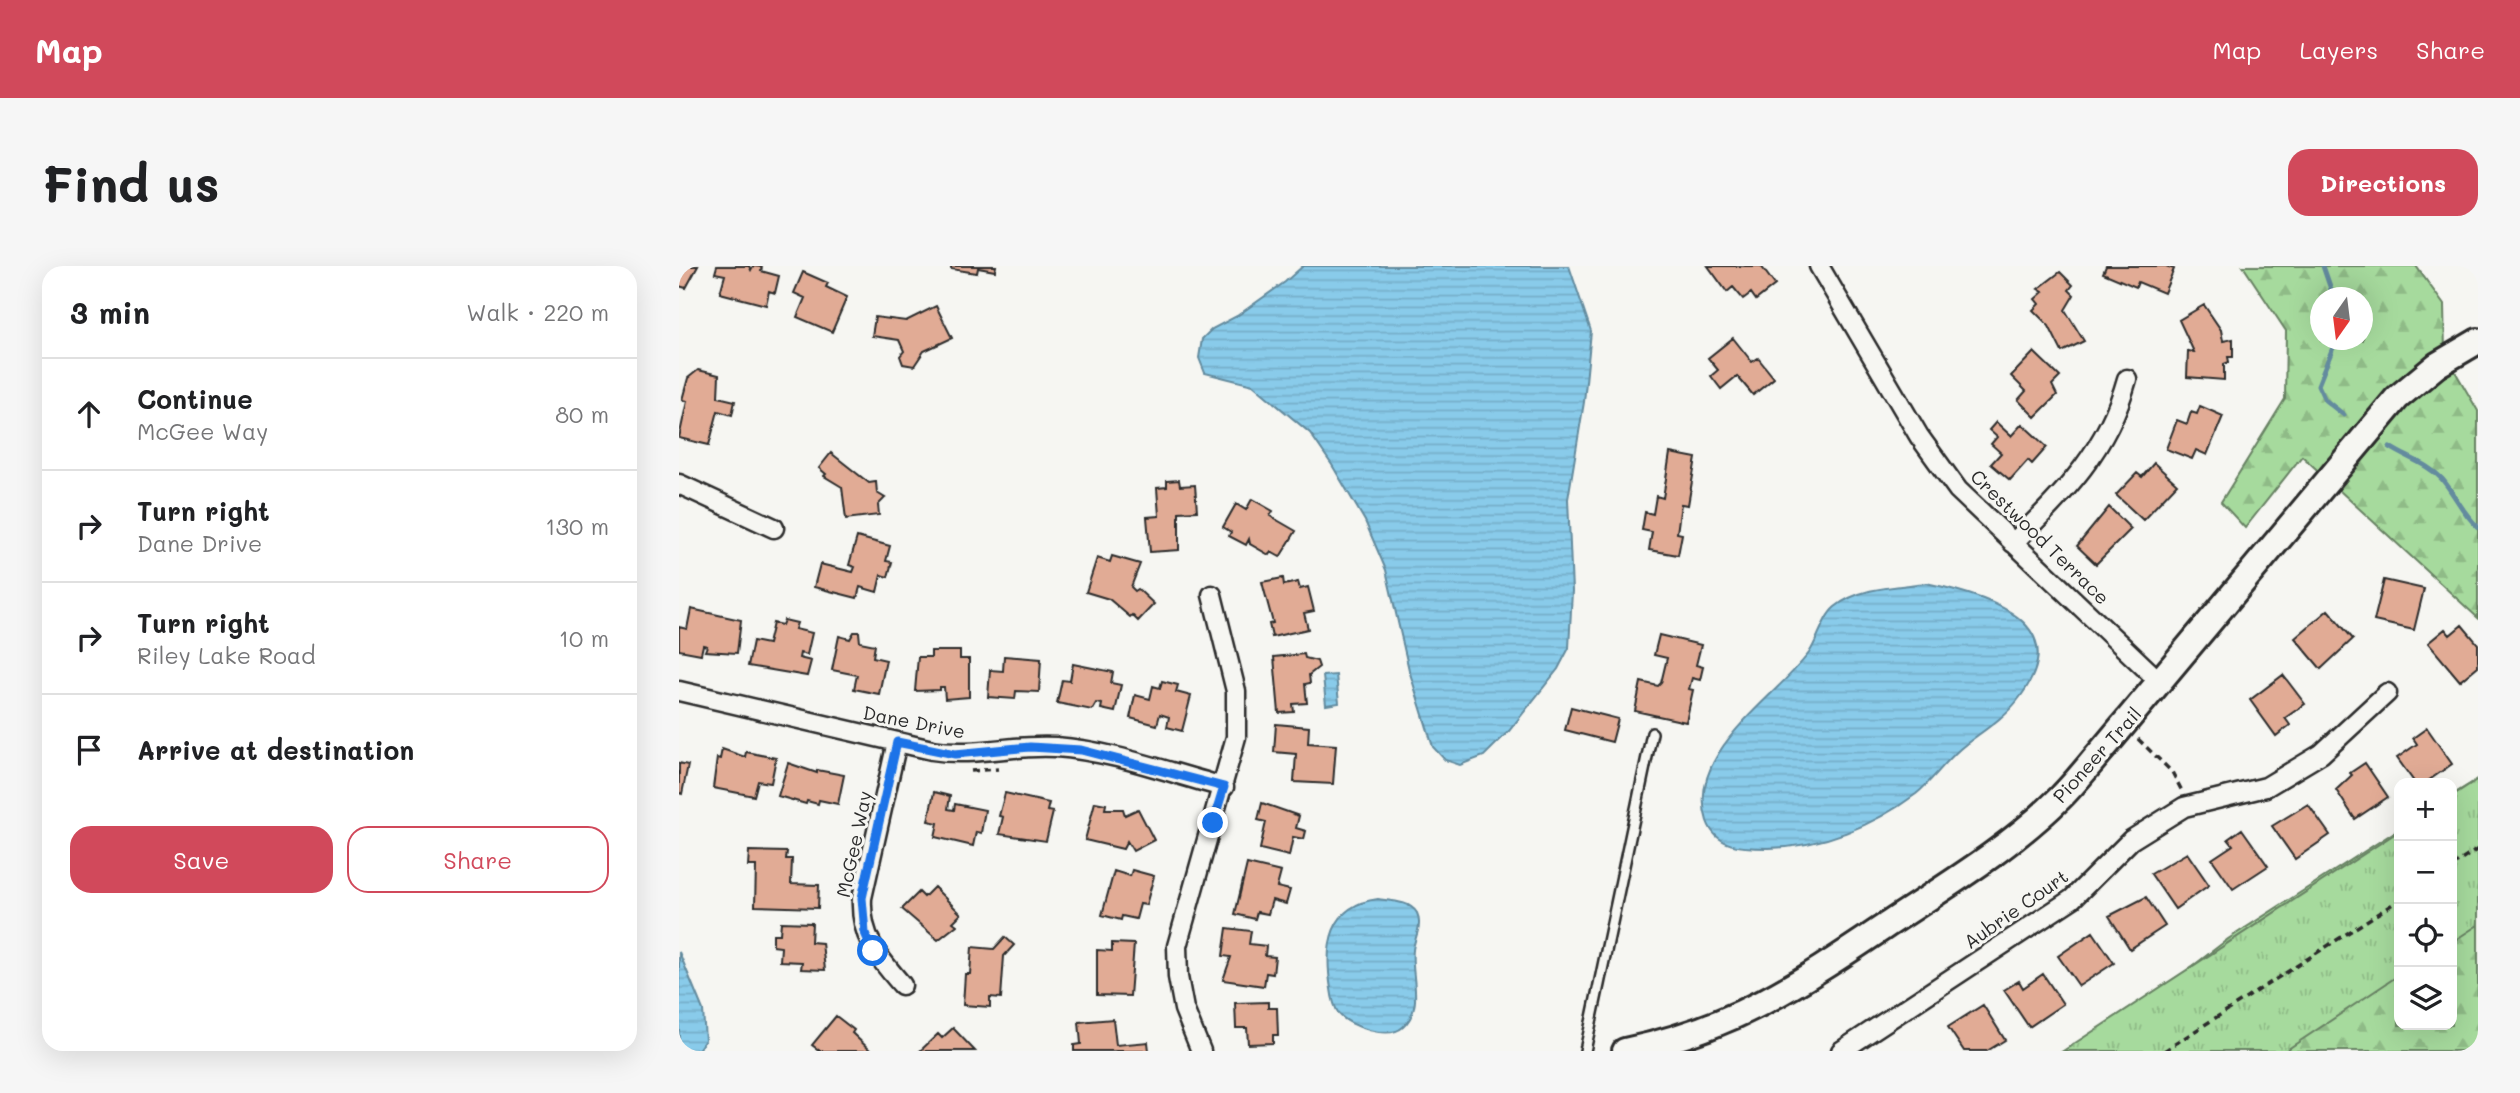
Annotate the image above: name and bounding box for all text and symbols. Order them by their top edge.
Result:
text: Map [35,28,103,71]
text: Map [2213,34,2261,65]
text: Layers [2299,34,2378,65]
text: Share [2416,34,2485,65]
button: Directions [2288,149,2478,216]
text: Find us [42,151,220,214]
north arrow [2310,287,2373,350]
text: 3 min [70,292,150,332]
text: Walk · 220 m [466,297,609,327]
text: Continue [137,382,253,416]
icon: ahead [70,395,108,433]
text: 80 m [555,399,609,429]
text: McGee Way [137,416,268,446]
street label: Crestwood Terrace [1965,464,2115,610]
text: Turn right [137,494,270,528]
icon: right [70,507,108,545]
text: 130 m [545,511,609,541]
text: Dane Drive [137,528,262,558]
text: Turn right [137,606,270,640]
icon: right [70,619,108,657]
text: 10 m [559,623,609,653]
text: Riley Lake Road [137,640,316,670]
street label: Dane Drive [861,699,967,744]
street label: Pioneer Trail [2047,701,2146,808]
icon: arrive [70,731,108,769]
text: Arrive at destination [137,733,414,767]
map controls [2394,778,2457,1030]
button: + [2394,778,2457,841]
street label: McGee Way [830,788,877,900]
route end [1197,807,1228,838]
button: Save [70,826,333,893]
button: Share [347,826,609,893]
button: − [2394,841,2457,904]
street label: Aubrie Court [1959,863,2073,954]
button: locate [2394,904,2457,967]
route start [857,935,888,966]
button: layers [2394,967,2457,1030]

